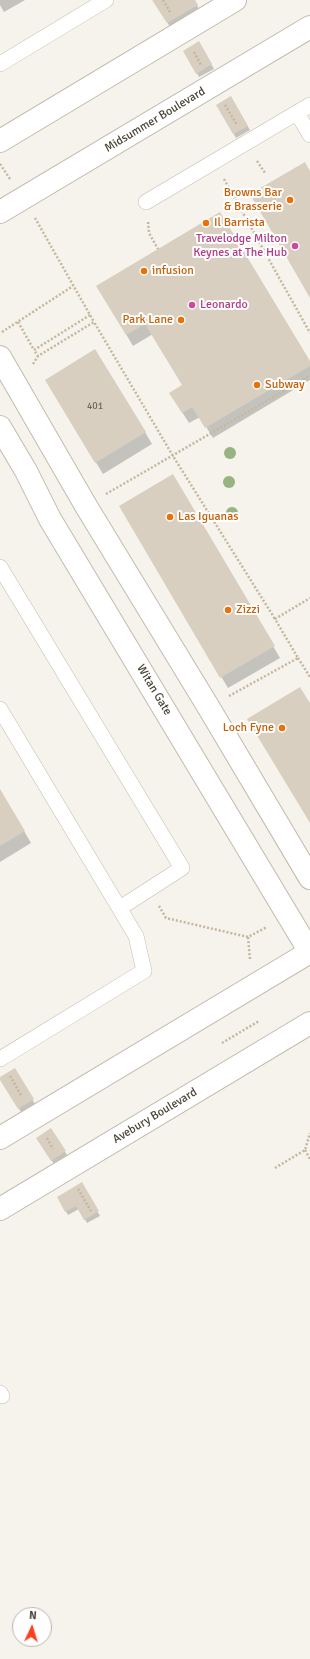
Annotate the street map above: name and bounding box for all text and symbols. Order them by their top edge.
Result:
street label: Midsummer Boulevard [102,84,208,156]
place label: Browns Bar & Brasserie [224,186,282,214]
marker: Browns Bar & Brasserie [285,195,295,205]
place label: Il Barrista [214,216,265,230]
marker: Il Barrista [201,218,211,228]
place label: Travelodge Milton Keynes at The Hub [193,232,287,260]
marker: Travelodge Milton Keynes at The Hub [290,241,300,251]
place label: infusion [152,264,194,278]
marker: infusion [139,266,149,276]
place label: Leonardo [200,298,248,312]
marker: Leonardo [187,300,197,310]
place label: Park Lane [123,313,173,327]
marker: Park Lane [176,315,186,325]
place label: Subway [265,378,305,392]
marker: Subway [252,380,262,390]
house number: 401 [87,400,103,412]
place label: Las Iguanas [178,510,239,524]
marker: Las Iguanas [165,512,175,522]
place label: Zizzi [236,603,260,617]
marker: Zizzi [223,605,233,615]
street label: Witan Gate [133,662,175,718]
place label: Loch Fyne [223,721,274,735]
marker: Loch Fyne [277,723,287,733]
street label: Avebury Boulevard [110,1085,200,1147]
north arrow [12,1607,52,1647]
text: N [29,1609,37,1622]

